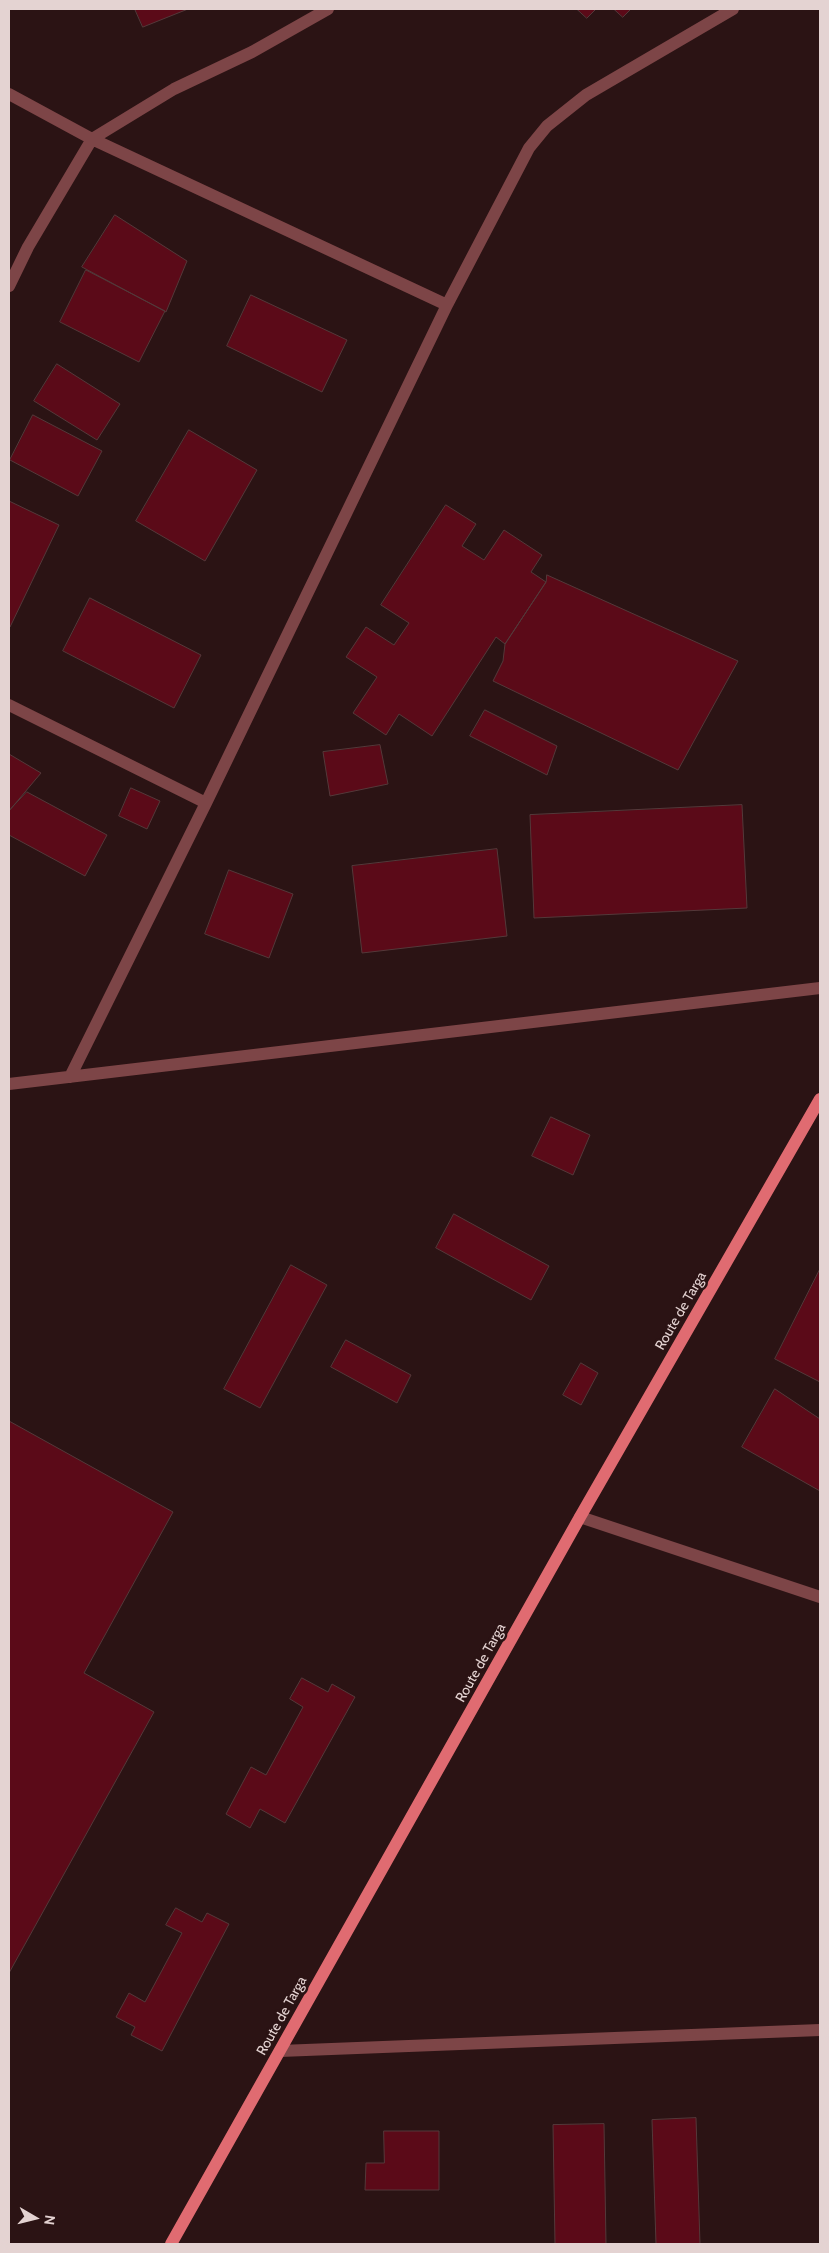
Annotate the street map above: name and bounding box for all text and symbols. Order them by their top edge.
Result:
street label: Route de Targa [652,1269,710,1353]
street label: Route de Targa [452,1621,510,1705]
street label: Route de Targa [253,1974,311,2058]
north arrow [10,2193,60,2243]
text: N [40,2214,59,2226]

